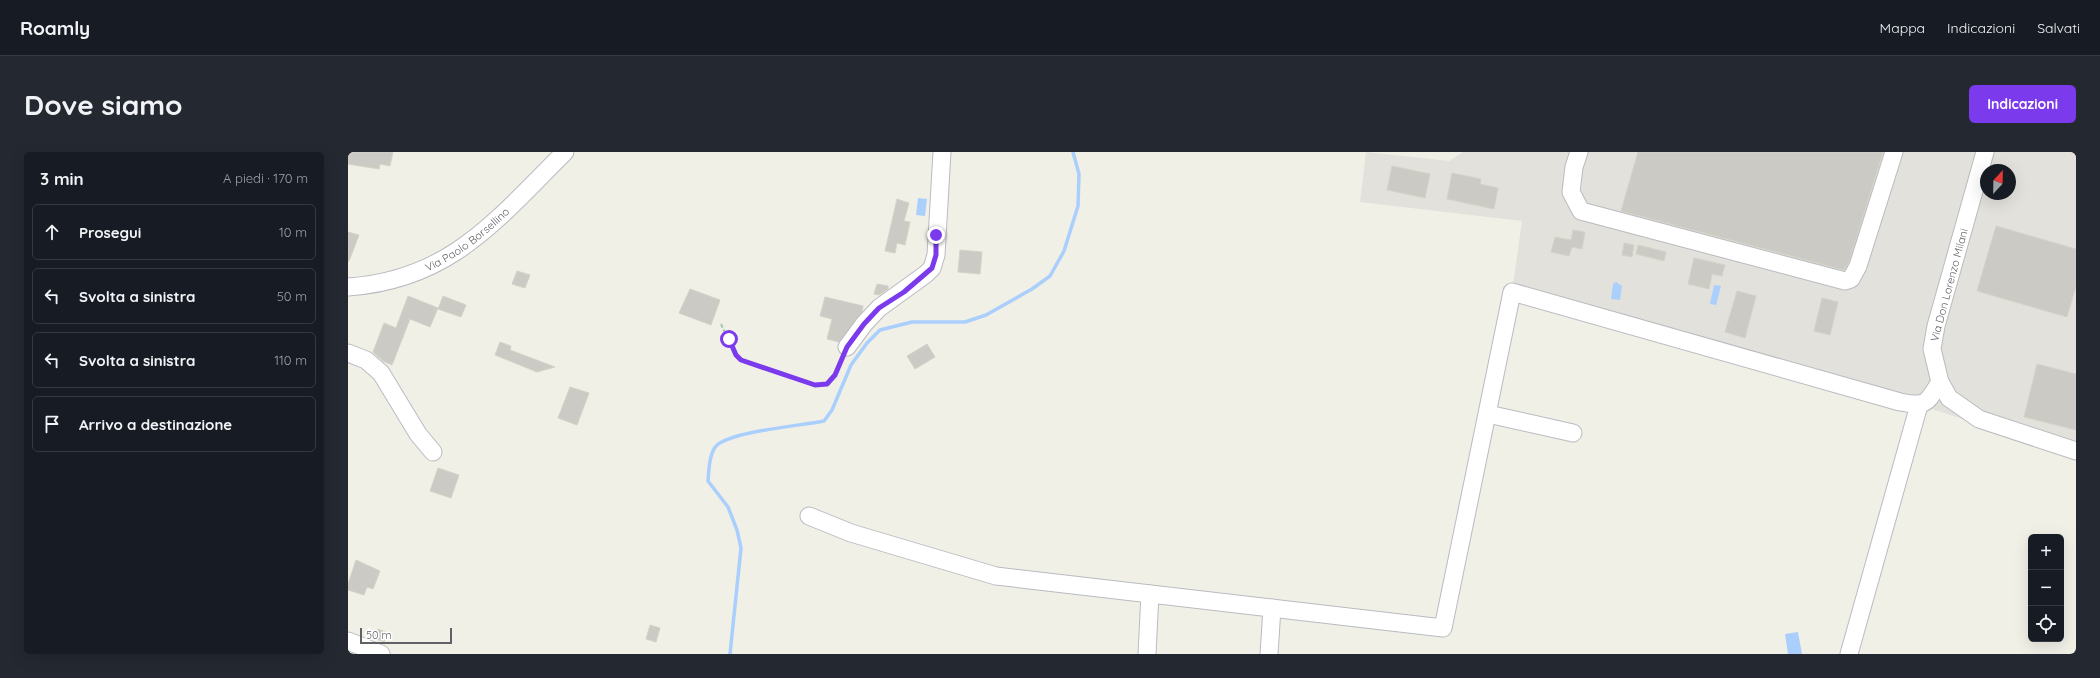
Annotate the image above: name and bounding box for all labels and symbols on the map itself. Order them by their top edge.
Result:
north arrow [1980,164,2016,200]
street label: Via Paolo Borsellino [423,204,513,275]
route end [927,226,945,244]
street label: Via Don Lorenzo Milani [1927,227,1971,343]
route start [720,330,738,348]
scale bar [360,626,452,645]

